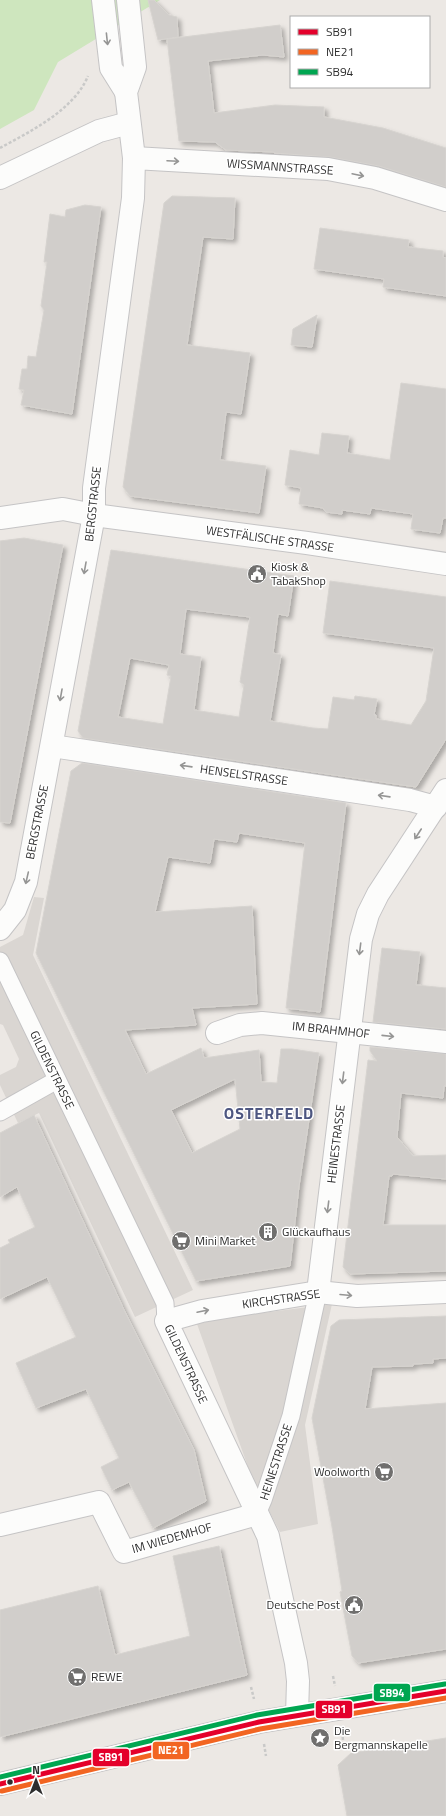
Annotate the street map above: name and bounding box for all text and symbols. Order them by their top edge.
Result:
legend [290,16,430,88]
text: SB91 [326,22,353,41]
one-way arrow [104,32,111,45]
text: NE21 [326,42,354,61]
text: SB94 [326,62,354,81]
street label: WISSMANNSTRASSE [226,153,334,180]
one-way arrow [166,157,179,164]
one-way arrow [352,171,365,179]
street label: BERGSTRASSE [79,465,106,543]
street label: WESTFÄLISCHE STRASSE [205,520,336,557]
place label: Kiosk & TabakShop [271,557,326,590]
one-way arrow [80,561,88,574]
public building icon: Kiosk & TabakShop [246,563,268,585]
one-way arrow [57,689,65,702]
street label: HENSELSTRASSE [199,759,290,790]
one-way arrow [180,762,193,770]
street label: BERGSTRASSE [20,783,53,861]
one-way arrow [378,792,391,800]
one-way arrow [414,829,422,840]
one-way arrow [22,871,30,884]
one-way arrow [356,942,364,955]
street label: IM BRAHMHOF [291,1016,371,1043]
street label: GILDENSTRASSE [25,1027,80,1113]
one-way arrow [381,1032,394,1040]
one-way arrow [340,1071,347,1084]
district label: OSTERFELD [224,1101,314,1125]
street label: HEINESTRASSE [321,1103,350,1184]
one-way arrow [324,1200,332,1213]
building icon: Glückaufhaus [257,1221,279,1243]
place label: Glückaufhaus [282,1222,351,1241]
supermarket icon: Mini Market [170,1230,192,1252]
place label: Mini Market [195,1231,256,1250]
street label: KIRCHSTRASSE [241,1284,322,1313]
one-way arrow [339,1291,352,1298]
one-way arrow [196,1306,209,1314]
street label: GILDENSTRASSE [160,1321,213,1407]
street label: HEINESTRASSE [254,1421,297,1502]
supermarket icon: Woolworth [373,1461,395,1483]
place label: Woolworth [314,1462,370,1481]
street label: IM WIEDEMHOF [130,1517,214,1558]
public building icon: Deutsche Post [343,1594,365,1616]
place label: Deutsche Post [266,1595,341,1614]
supermarket icon: REWE [66,1666,88,1688]
place label: REWE [91,1667,123,1686]
line badge: SB94 [373,1683,411,1702]
text: SB94 [379,1685,405,1701]
line badge: SB91 [315,1700,353,1719]
text: SB91 [321,1701,347,1717]
place label: Die Bergmannskapelle [334,1721,428,1754]
place icon: Die Bergmannskapelle [309,1727,331,1749]
line badge: NE21 [152,1741,190,1760]
text: NE21 [158,1742,184,1758]
line badge: SB91 [92,1748,130,1767]
text: SB91 [98,1749,124,1765]
north arrow [16,1760,56,1800]
text: N [32,1762,40,1778]
unlabelled marker [5,1777,15,1787]

